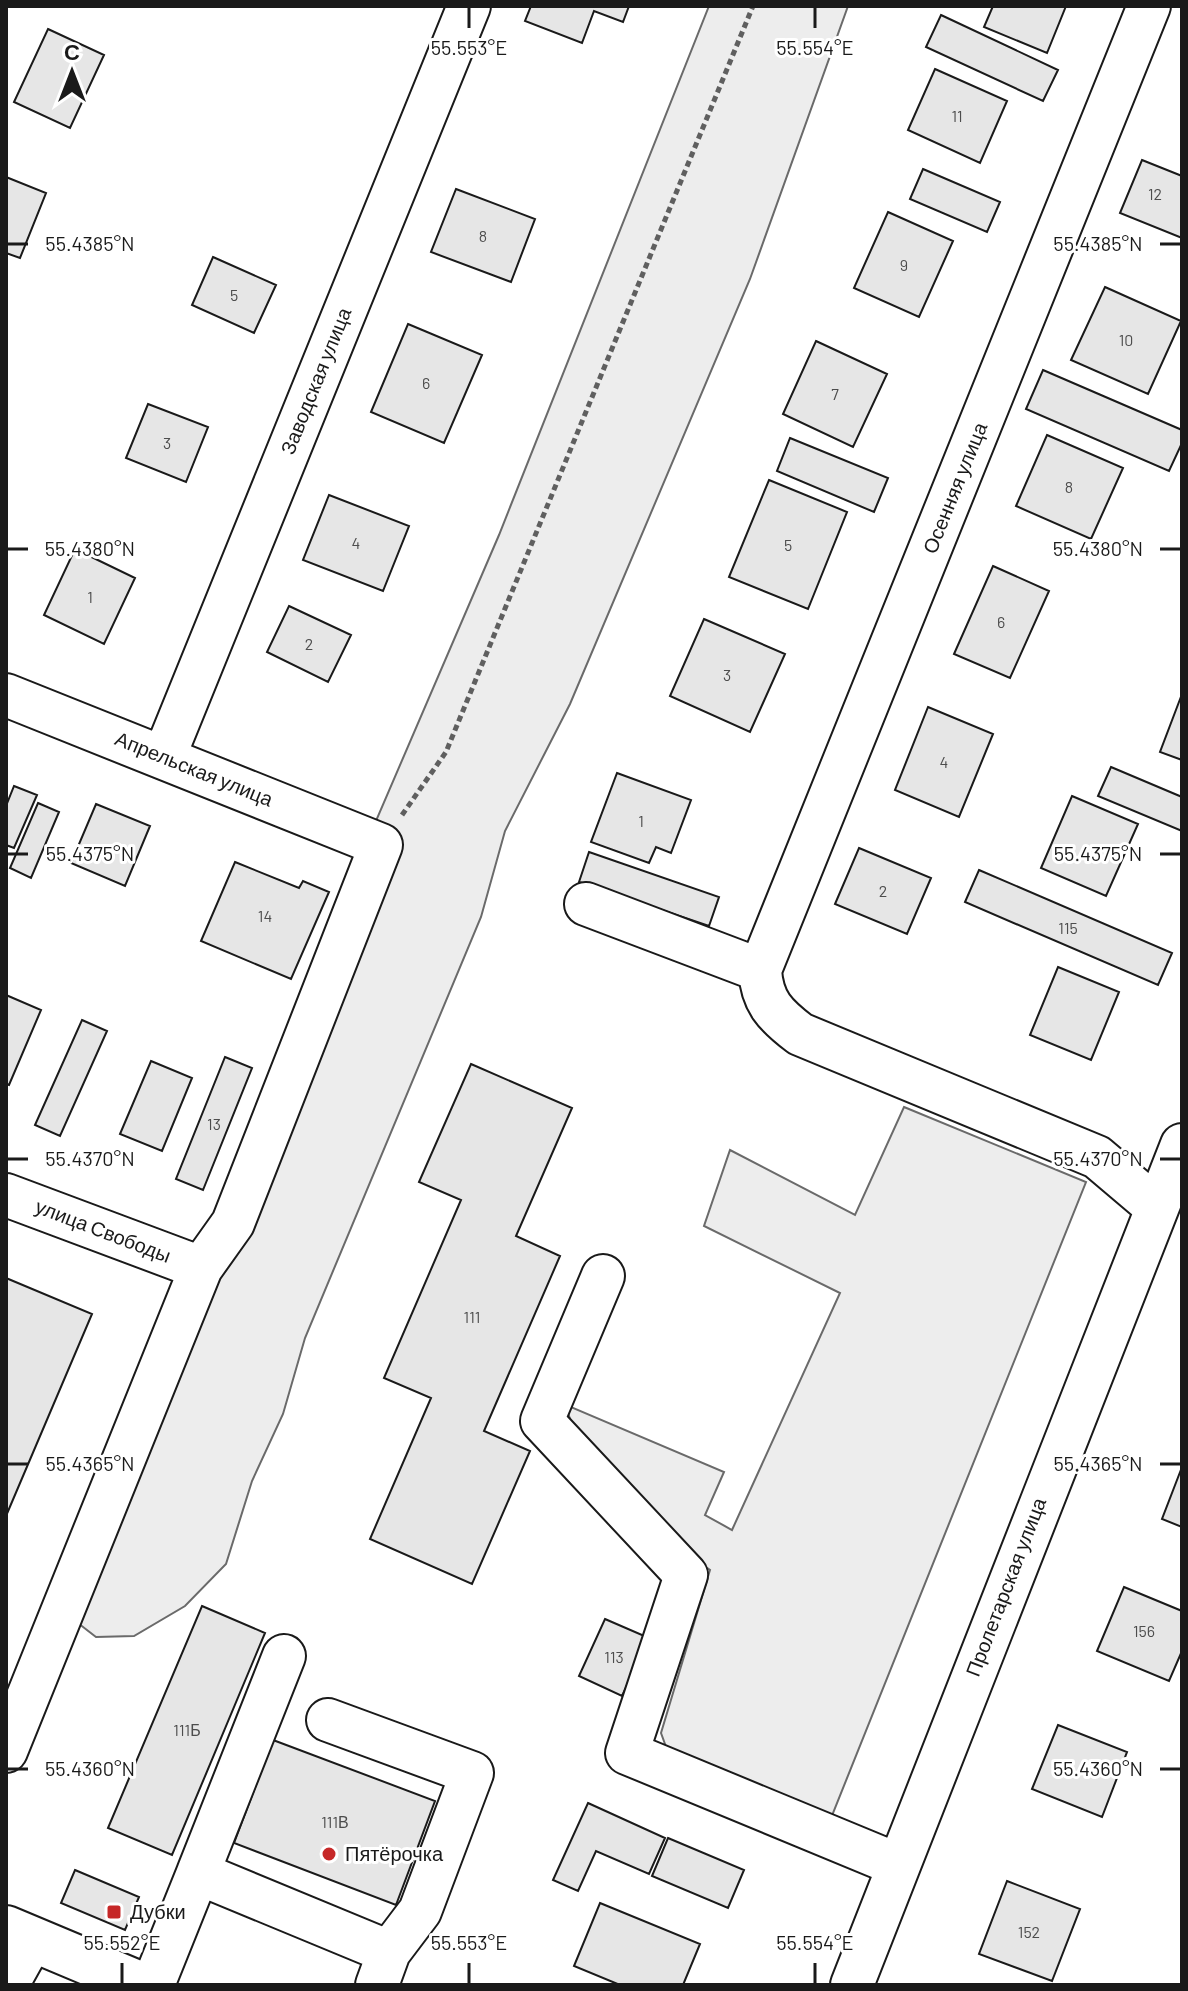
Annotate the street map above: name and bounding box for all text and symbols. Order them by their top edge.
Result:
north arrow [32,32,112,112]
text: 55.553°E [431,35,507,59]
text: 55.554°E [776,35,854,59]
text: С [64,38,80,64]
house number: 11 [951,106,963,125]
house number: 12 [1148,184,1162,203]
house number: 8 [479,226,487,245]
text: 55.4385°N [45,231,135,255]
text: 55.4385°N [1053,231,1143,255]
house number: 9 [900,255,908,274]
house number: 5 [230,285,238,304]
street label: Заводская улица [275,303,356,457]
house number: 10 [1119,330,1133,349]
house number: 6 [422,373,430,392]
house number: 7 [831,384,839,403]
street label: Осенняя улица [917,418,992,557]
house number: 3 [163,433,171,452]
house number: 8 [1065,477,1073,496]
house number: 4 [352,533,360,552]
house number: 5 [784,535,792,554]
text: 55.4380°N [45,536,135,560]
text: 55.4380°N [1053,536,1143,560]
house number: 1 [87,587,93,606]
house number: 6 [997,612,1005,631]
house number: 2 [305,634,313,653]
house number: 3 [723,665,731,684]
street label: Апрельская улица [112,725,278,811]
house number: 4 [940,752,948,771]
house number: 1 [638,811,644,830]
text: 55.4375°N [46,841,134,865]
text: 55.4375°N [1054,841,1142,865]
house number: 2 [879,881,887,900]
house number: 14 [258,906,272,925]
house number: 115 [1058,918,1078,937]
house number: 13 [207,1114,221,1133]
text: 55.4370°N [45,1146,135,1170]
text: 55.4370°N [1053,1146,1143,1170]
street label: улица Свободы [32,1193,174,1267]
house number: 111 [464,1307,480,1326]
text: 55.4365°N [45,1451,135,1475]
text: 55.4365°N [1053,1451,1143,1475]
street label: Пролетарская улица [960,1493,1051,1679]
house number: 156 [1133,1621,1155,1640]
house number: 113 [604,1647,624,1666]
house number: 111Б [173,1720,201,1739]
text: 55.4360°N [45,1756,135,1780]
text: 55.4360°N [1053,1756,1143,1780]
house number: 111В [321,1812,349,1831]
place label: Пятёрочка [345,1841,444,1865]
marker: Пятёрочка [320,1845,338,1863]
place label: Дубки [130,1899,186,1923]
marker: Дубки [105,1903,123,1921]
house number: 152 [1018,1922,1040,1941]
text: 55.552°E [83,1930,161,1954]
text: 55.553°E [431,1930,507,1954]
text: 55.554°E [776,1930,854,1954]

